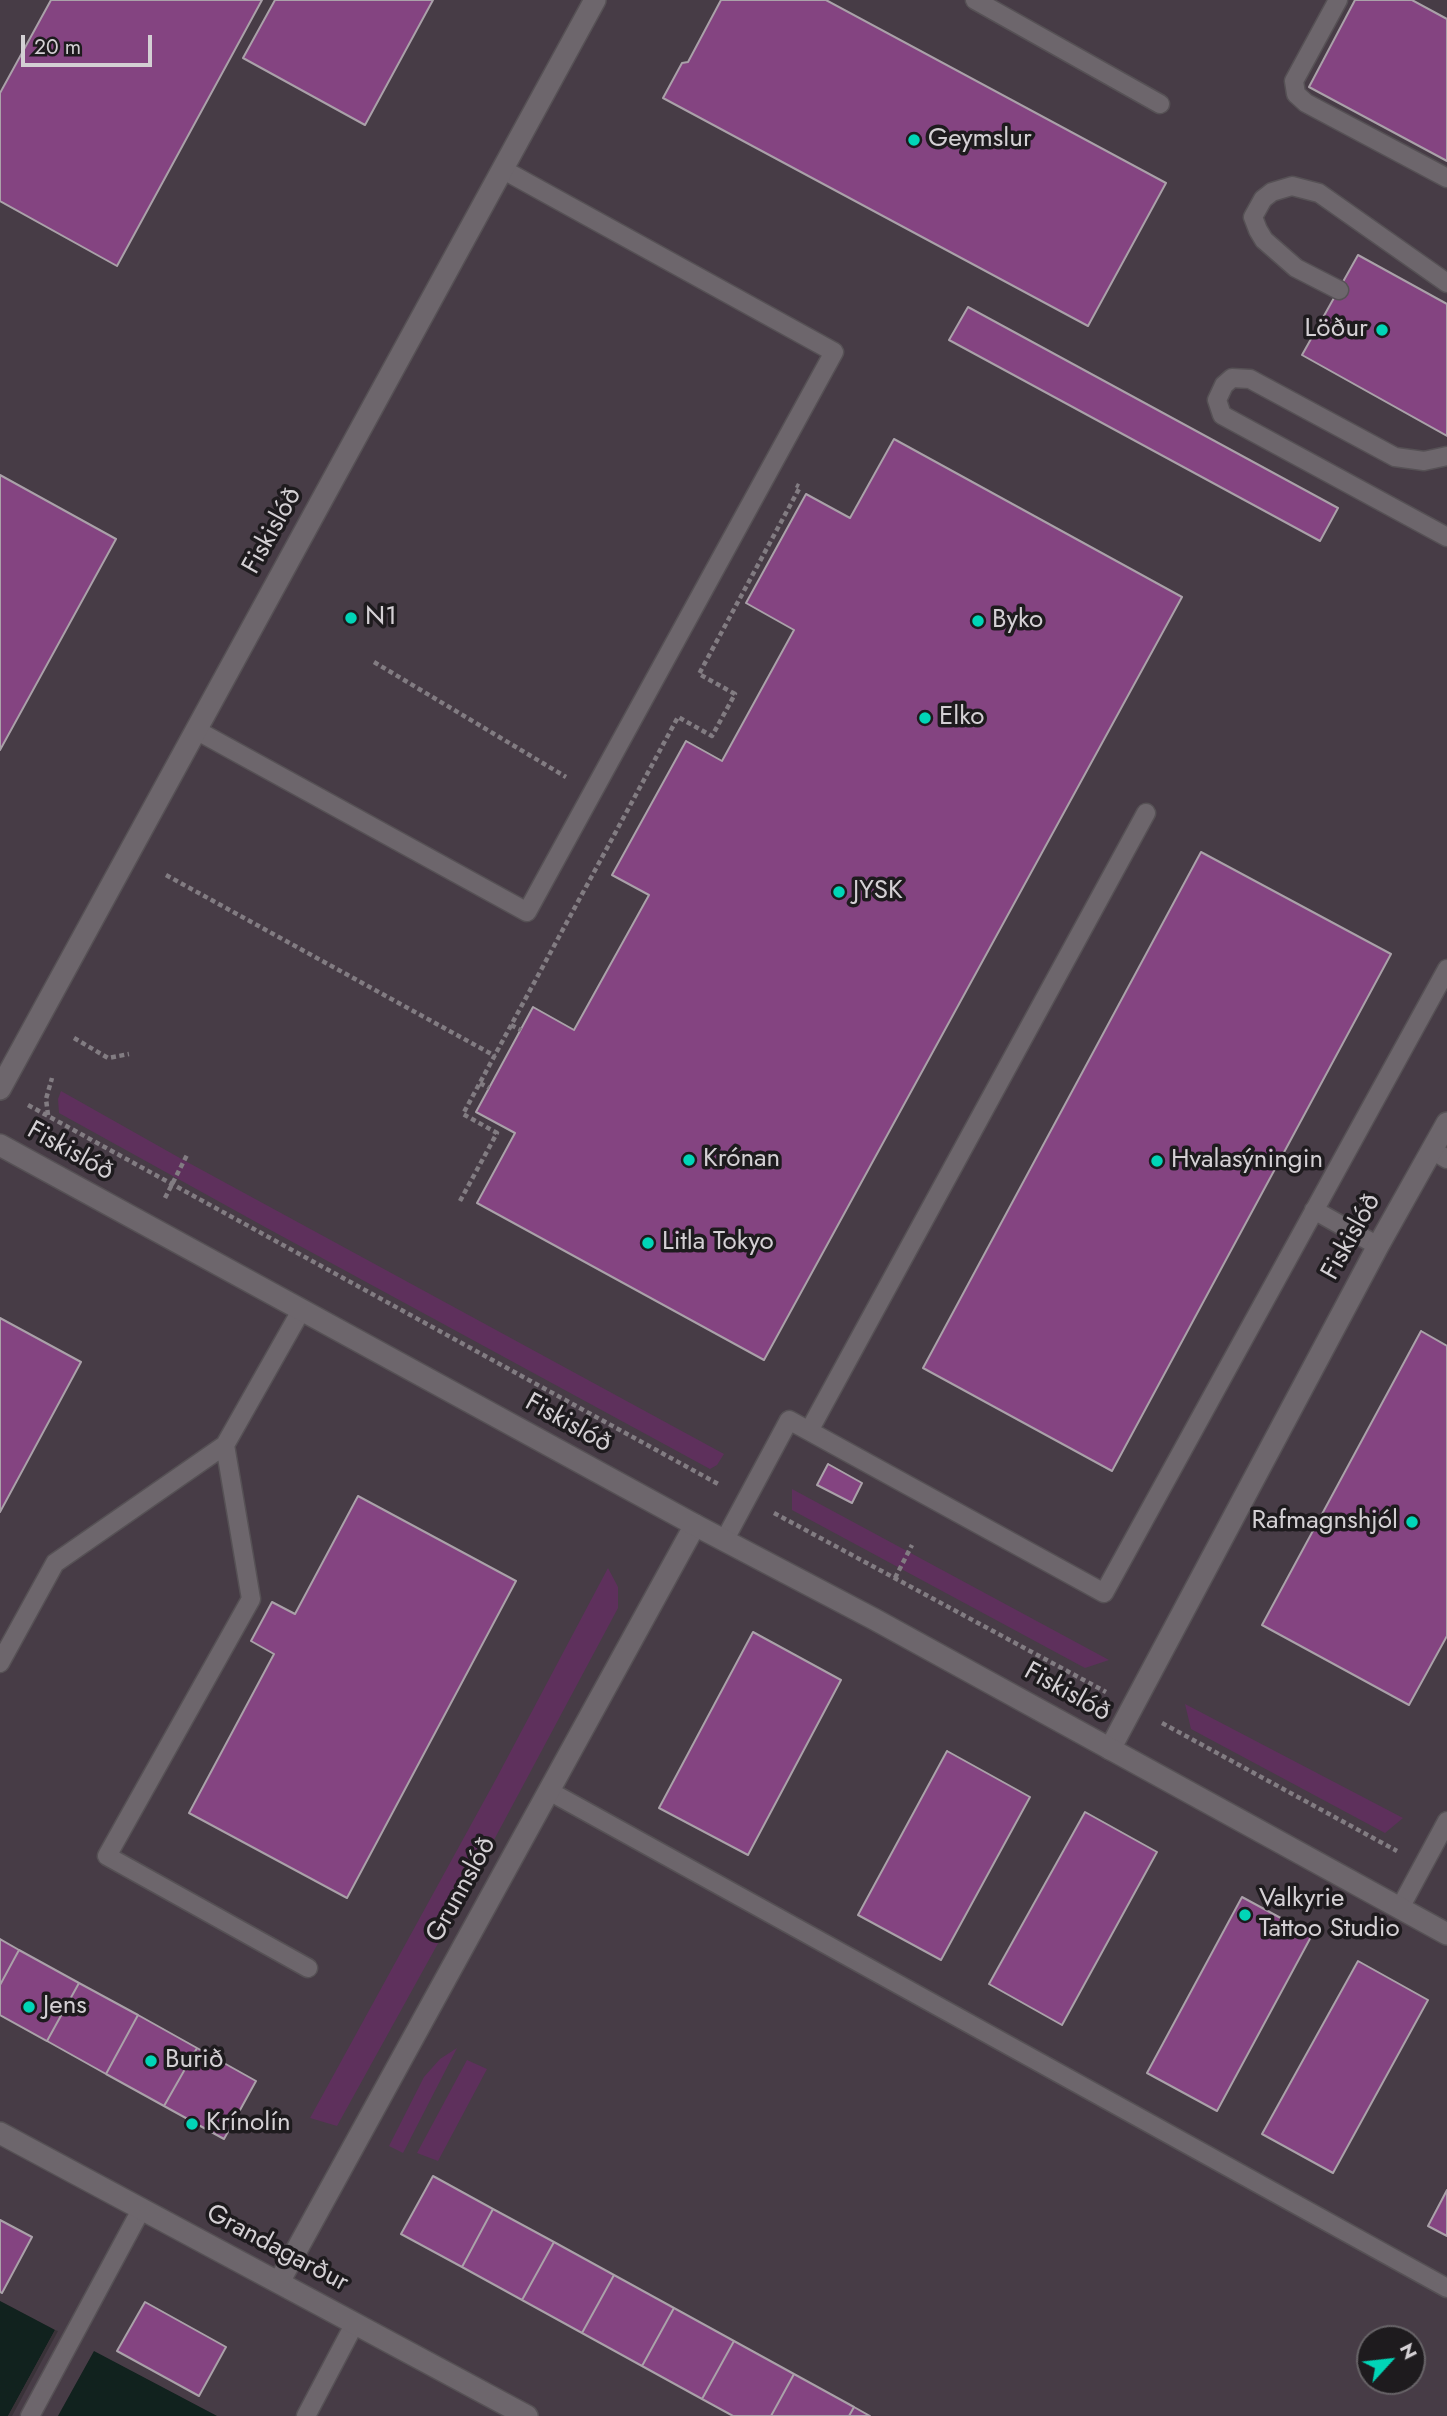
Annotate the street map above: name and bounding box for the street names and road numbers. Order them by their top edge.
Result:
street label: Fiskislóð [237,482,309,580]
street label: Fiskislóð [21,1116,119,1188]
street label: Fiskislóð [1316,1188,1388,1286]
street label: Fiskislóð [519,1388,617,1460]
street label: Fiskislóð [1018,1657,1116,1729]
street label: Grunnslóð [420,1832,504,1948]
street label: Grandagarður [201,2199,353,2299]

